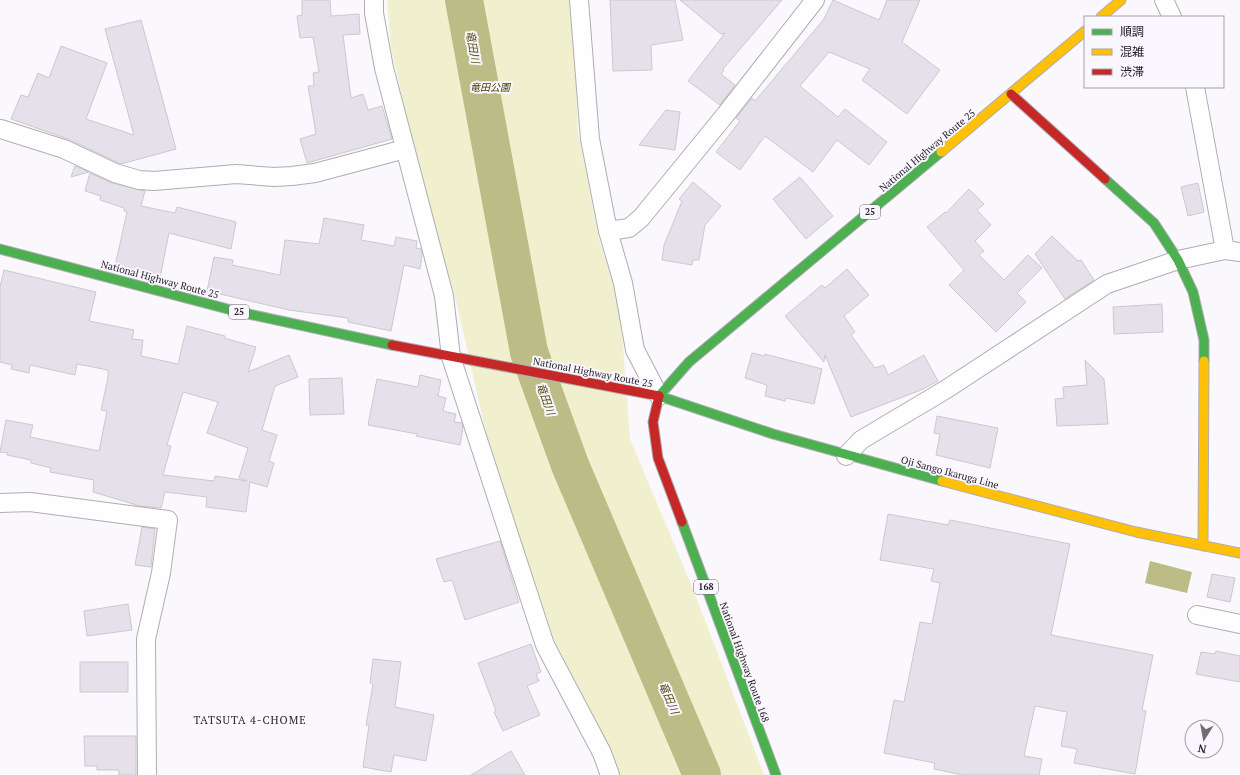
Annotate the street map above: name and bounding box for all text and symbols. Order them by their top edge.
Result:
legend [1084,16,1224,88]
text: 順調 [1120,24,1144,39]
water label: 竜田川 [463,30,483,65]
text: 混雑 [1120,44,1144,59]
text: 渋滞 [1120,64,1144,79]
park label: 竜田公園 [470,81,512,94]
street label: National Highway Route 25 [877,106,978,194]
road number: 25 [860,205,880,219]
street label: National Highway Route 25 [99,257,220,301]
road number: 25 [229,305,249,319]
street label: National Highway Route 25 [532,355,654,390]
water label: 竜田川 [534,381,559,418]
street label: Oji Sango Ikaruga Line [899,453,1000,492]
road number: 168 [694,580,718,594]
street label: National Highway Route 168 [717,600,772,724]
water label: 竜田川 [656,680,682,717]
district label: TATSUTA 4-CHOME [193,713,307,727]
north arrow [1184,719,1224,759]
text: N [1196,741,1208,756]

